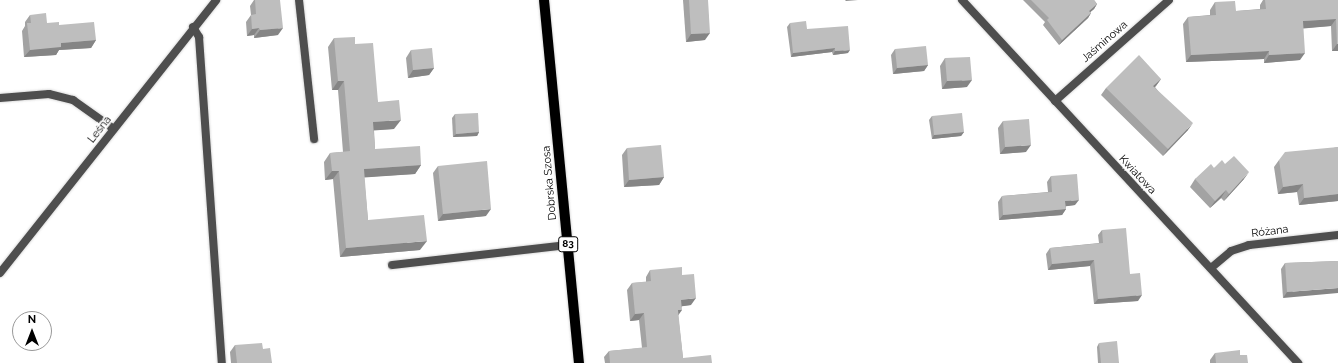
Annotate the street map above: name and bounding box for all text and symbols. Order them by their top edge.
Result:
street label: Jaśminowa [1079,18,1131,66]
street label: Leśna [85,114,115,146]
street label: Dobrska Szosa [540,145,560,221]
street label: Kwiatowa [1116,153,1158,197]
street label: Różana [1251,223,1289,241]
road number: 83 [558,236,578,252]
north arrow [12,311,52,351]
text: N [28,313,36,326]

